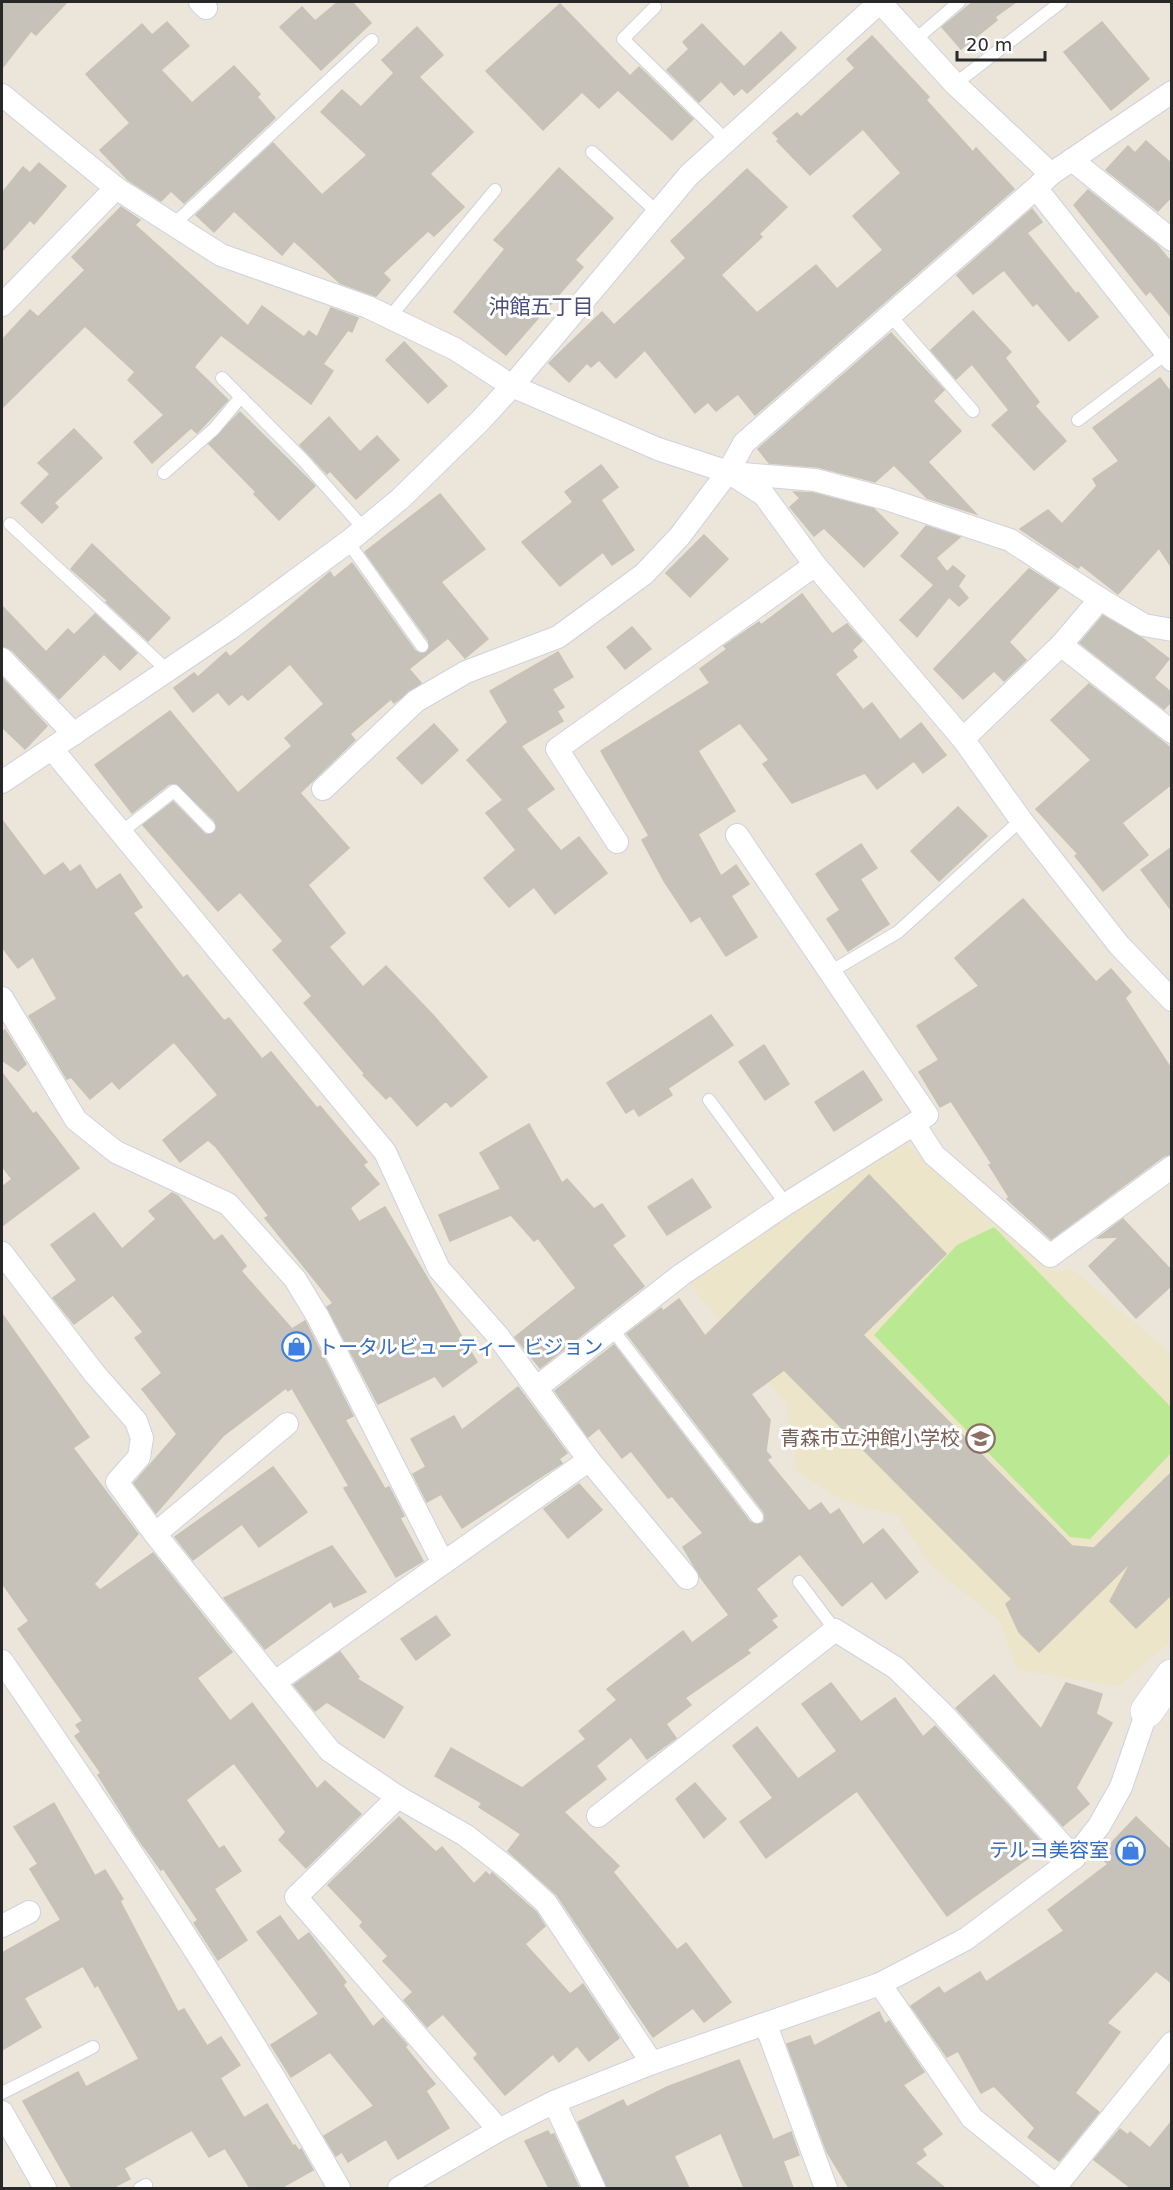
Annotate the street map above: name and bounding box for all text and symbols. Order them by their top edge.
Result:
scale bar [957,24,1046,62]
text: 20 m [966,34,1012,55]
district label: 沖館五丁目 [489,295,594,319]
shop icon: トータルビューティー ビジョン [281,1331,313,1363]
place label: トータルビューティー ビジョン [318,1335,603,1359]
school or university icon: 青森市立沖館小学校 [965,1422,997,1454]
place label: 青森市立沖館小学校 [780,1426,960,1450]
shop icon: テルヨ美容室 [1114,1834,1146,1866]
place label: テルヨ美容室 [989,1838,1109,1862]

